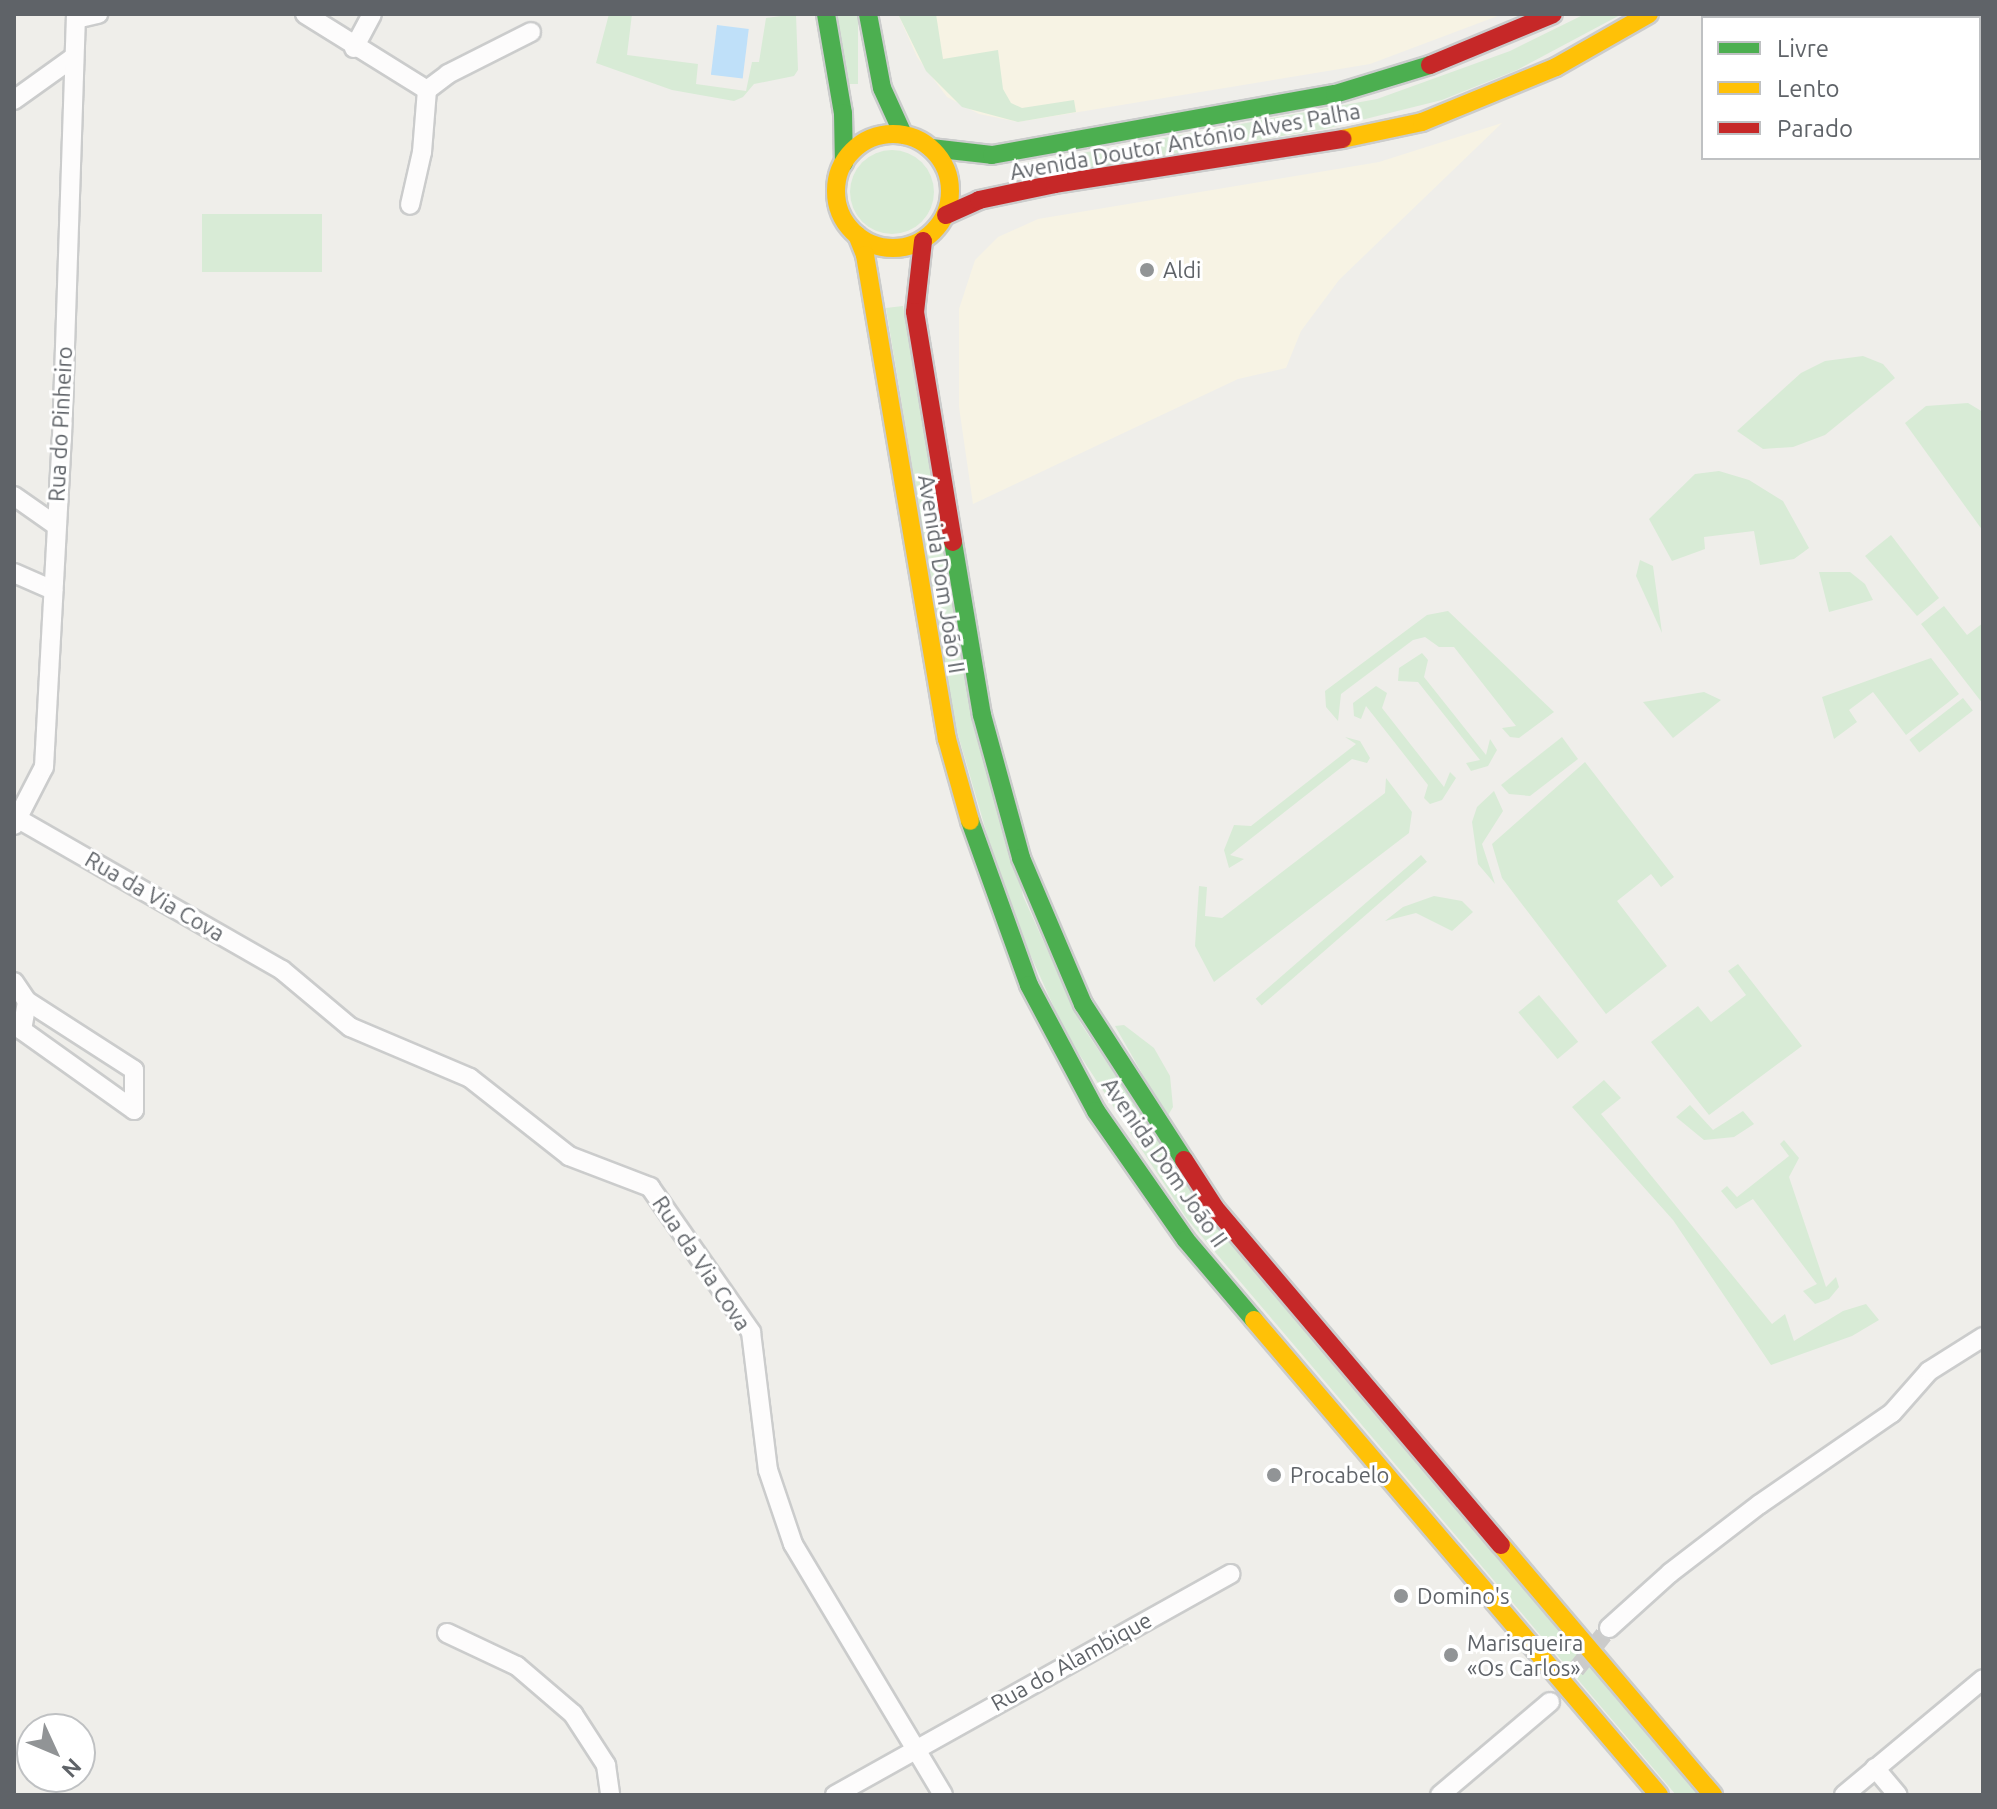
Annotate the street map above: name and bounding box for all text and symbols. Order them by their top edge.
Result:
legend [1701,16,1981,160]
text: Livre [1777,35,1829,62]
text: Lento [1777,75,1840,102]
street label: Avenida Doutor António Alves Palha [1008,97,1362,185]
text: Parado [1777,115,1853,142]
place label: Aldi [1163,257,1201,283]
marker: Aldi [1138,261,1156,279]
street label: Rua do Pinheiro [43,346,77,502]
street label: Avenida Dom João II [913,473,971,675]
street label: Rua da Via Cova [81,845,229,947]
street label: Avenida Dom João II [1097,1072,1233,1252]
street label: Rua da Via Cova [647,1191,757,1335]
place label: Procabelo [1290,1462,1389,1488]
marker: Procabelo [1265,1466,1283,1484]
place label: Domino's [1417,1583,1510,1609]
marker: Domino's [1392,1587,1410,1605]
street label: Rua do Alambique [986,1606,1156,1716]
place label: Marisqueira «Os Carlos» [1467,1629,1583,1680]
marker: Marisqueira «Os Carlos» [1442,1646,1460,1664]
north arrow [16,1713,96,1793]
text: N [57,1754,87,1783]

